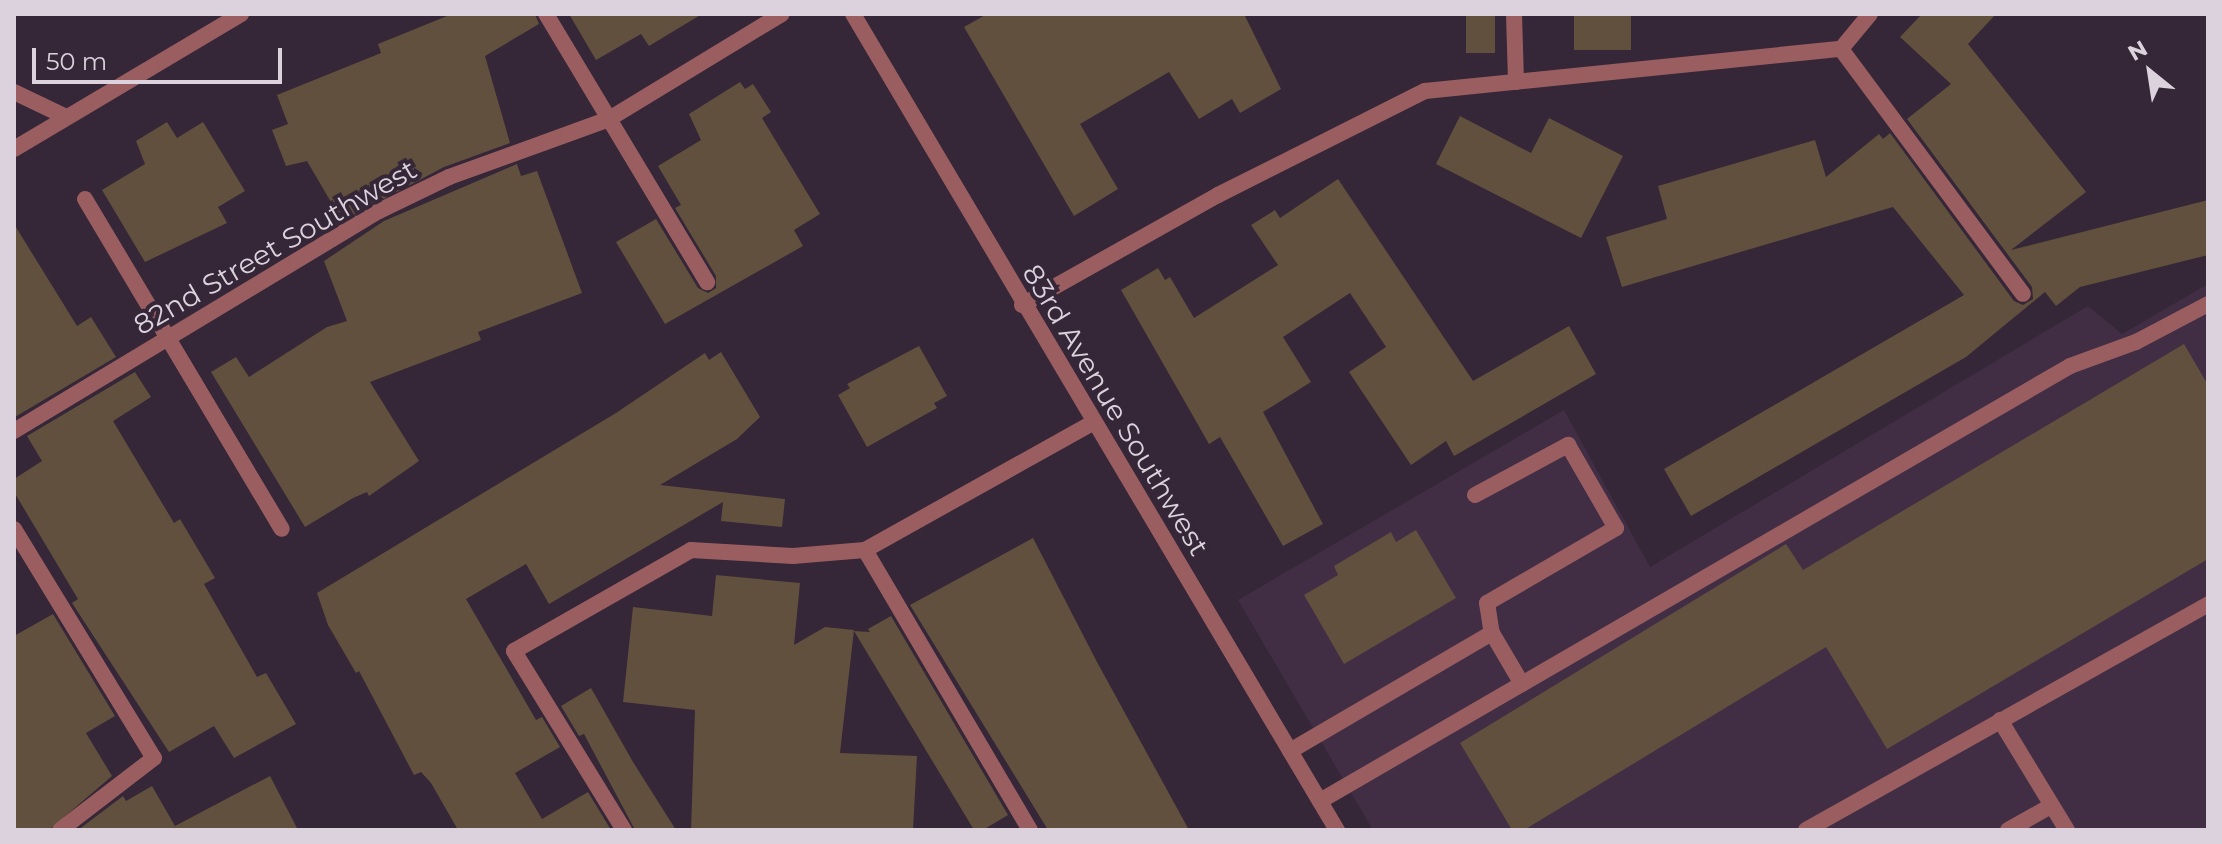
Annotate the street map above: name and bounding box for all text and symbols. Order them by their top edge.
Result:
scale bar [36,32,286,82]
north arrow [2110,32,2190,112]
text: N [2123,35,2152,67]
text: 50 m [46,47,107,76]
street label: 82nd Street Southwest [128,152,422,342]
street label: 83rd Avenue Southwest [1016,258,1216,562]

